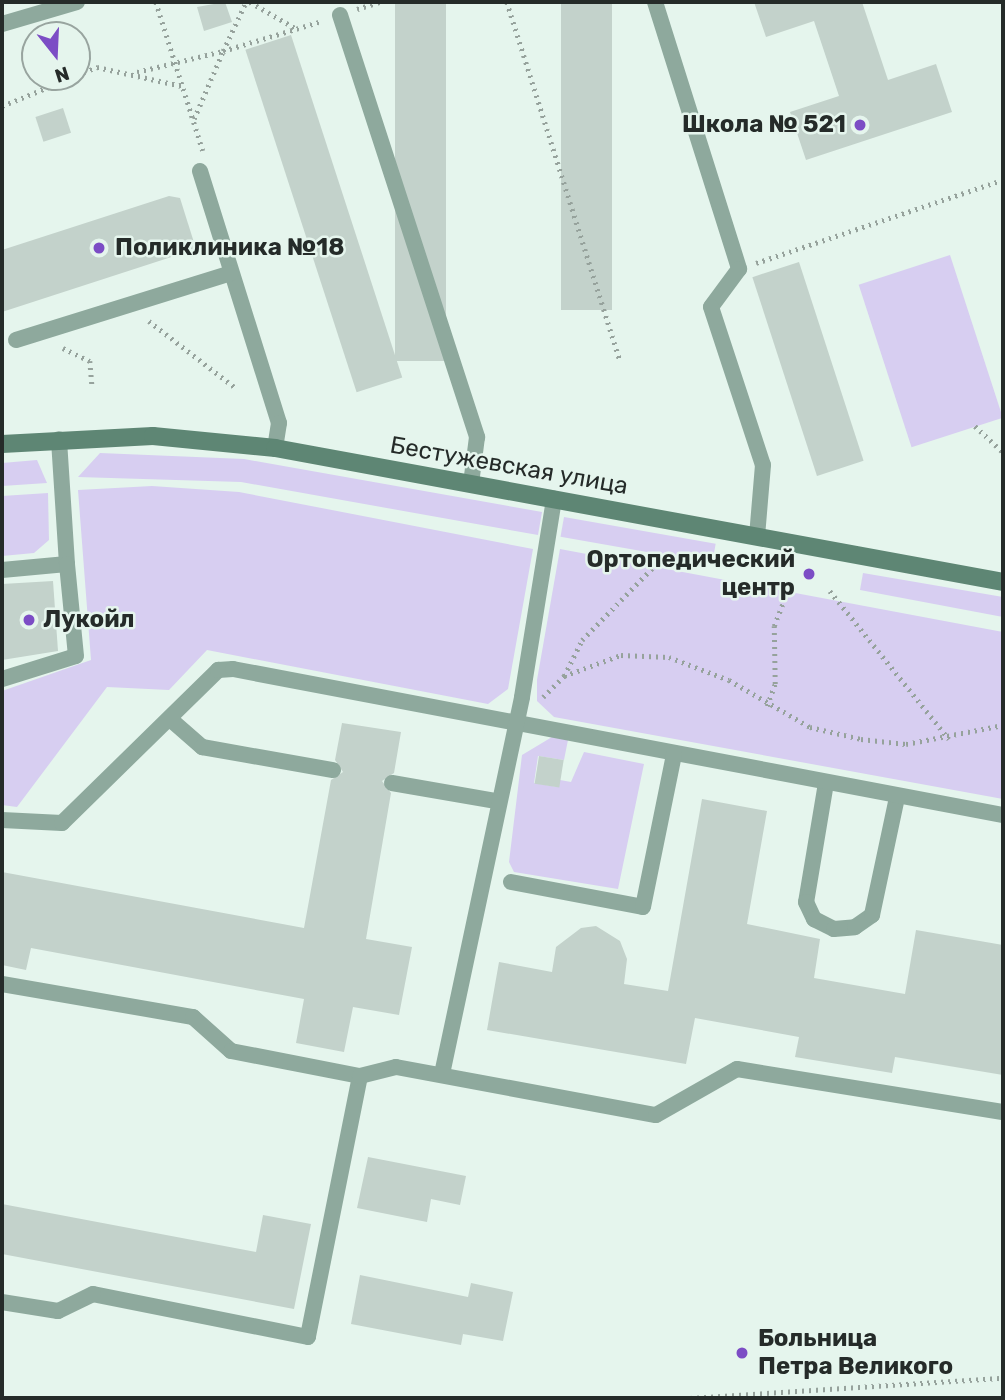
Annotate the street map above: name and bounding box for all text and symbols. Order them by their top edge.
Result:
north arrow [21,21,91,91]
text: N [52,61,72,88]
place label: Школа № 521 [682,111,846,139]
marker: Школа № 521 [852,117,868,133]
place label: Поликлиника №18 [115,234,344,262]
marker: Поликлиника №18 [89,238,109,258]
street label: Бестужевская улица [388,431,630,501]
place label: Ортопедический центр [586,546,795,602]
marker: Ортопедический центр [801,566,817,582]
place label: Лукойл [43,606,135,634]
marker: Лукойл [21,612,37,628]
place label: Больница Петра Великого [758,1325,953,1381]
marker: Больница Петра Великого [732,1343,752,1363]

